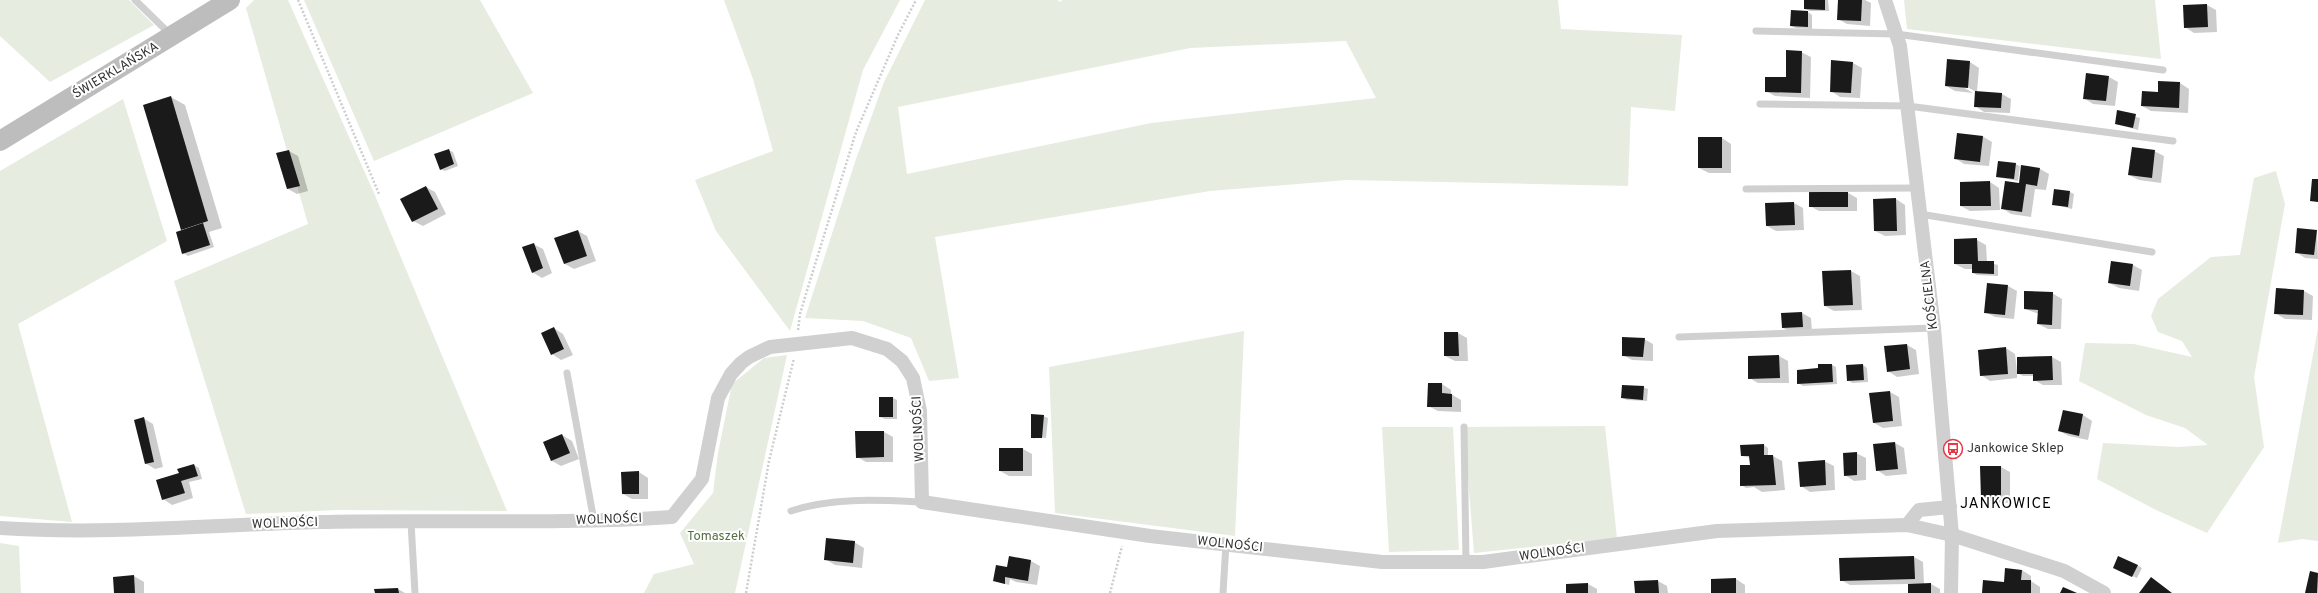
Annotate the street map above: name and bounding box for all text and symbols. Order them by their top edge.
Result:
street label: ŚWIERKLAŃSKA [69,37,162,103]
street label: KOŚCIELNA [1916,259,1942,331]
street label: WOLNOŚCI [907,396,929,462]
bus stop icon: Jankowice Sklep [1942,438,1964,460]
place label: Jankowice Sklep [1967,441,2064,457]
district label: JANKOWICE [1960,495,2052,514]
street label: WOLNOŚCI [576,509,642,529]
street label: WOLNOŚCI [252,513,318,533]
park label: Tomaszek [687,529,745,545]
street label: WOLNOŚCI [1196,532,1264,556]
street label: WOLNOŚCI [1518,539,1586,566]

